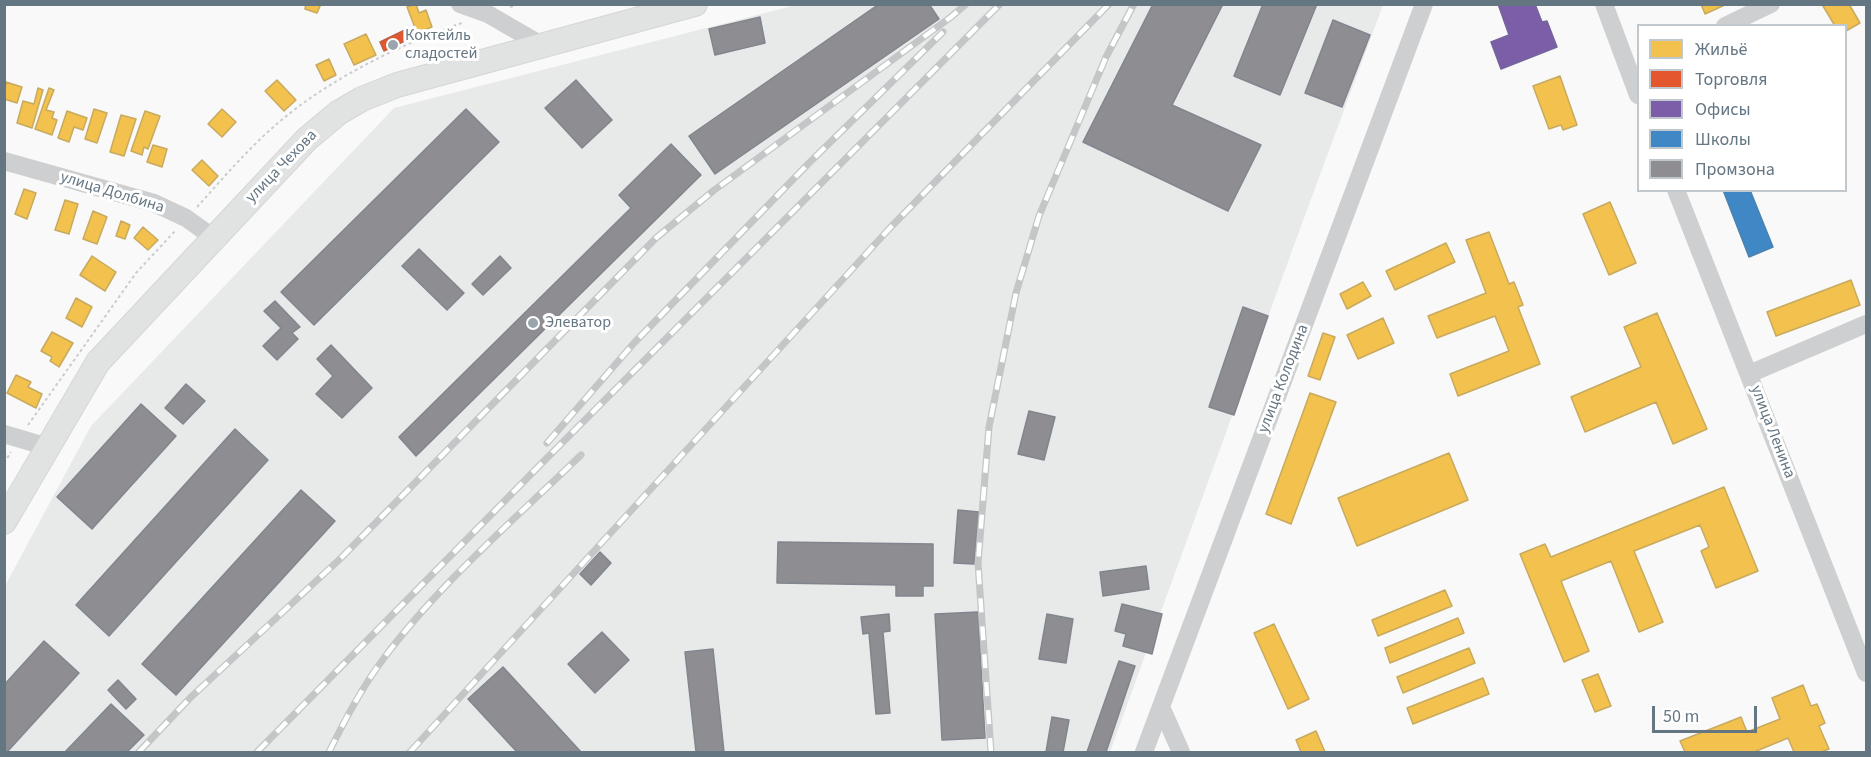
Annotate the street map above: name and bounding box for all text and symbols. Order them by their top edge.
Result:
legend [1637,24,1847,192]
place label: Коктейль сладостей [405,26,478,64]
text: Жильё [1695,37,1747,62]
marker: Коктейль сладостей [386,38,400,52]
text: Торговля [1695,67,1768,92]
text: Офисы [1695,97,1751,122]
street label: улица Чехова [242,126,322,208]
text: Школы [1695,127,1751,152]
text: Промзона [1695,157,1775,182]
street label: улица Долбина [58,168,166,218]
place label: Элеватор [545,313,611,333]
marker: Элеватор [526,316,540,330]
street label: улица Колодина [1254,322,1314,436]
street label: улица Ленина [1745,383,1799,481]
scale bar [1655,694,1760,732]
text: 50 m [1663,704,1699,729]

